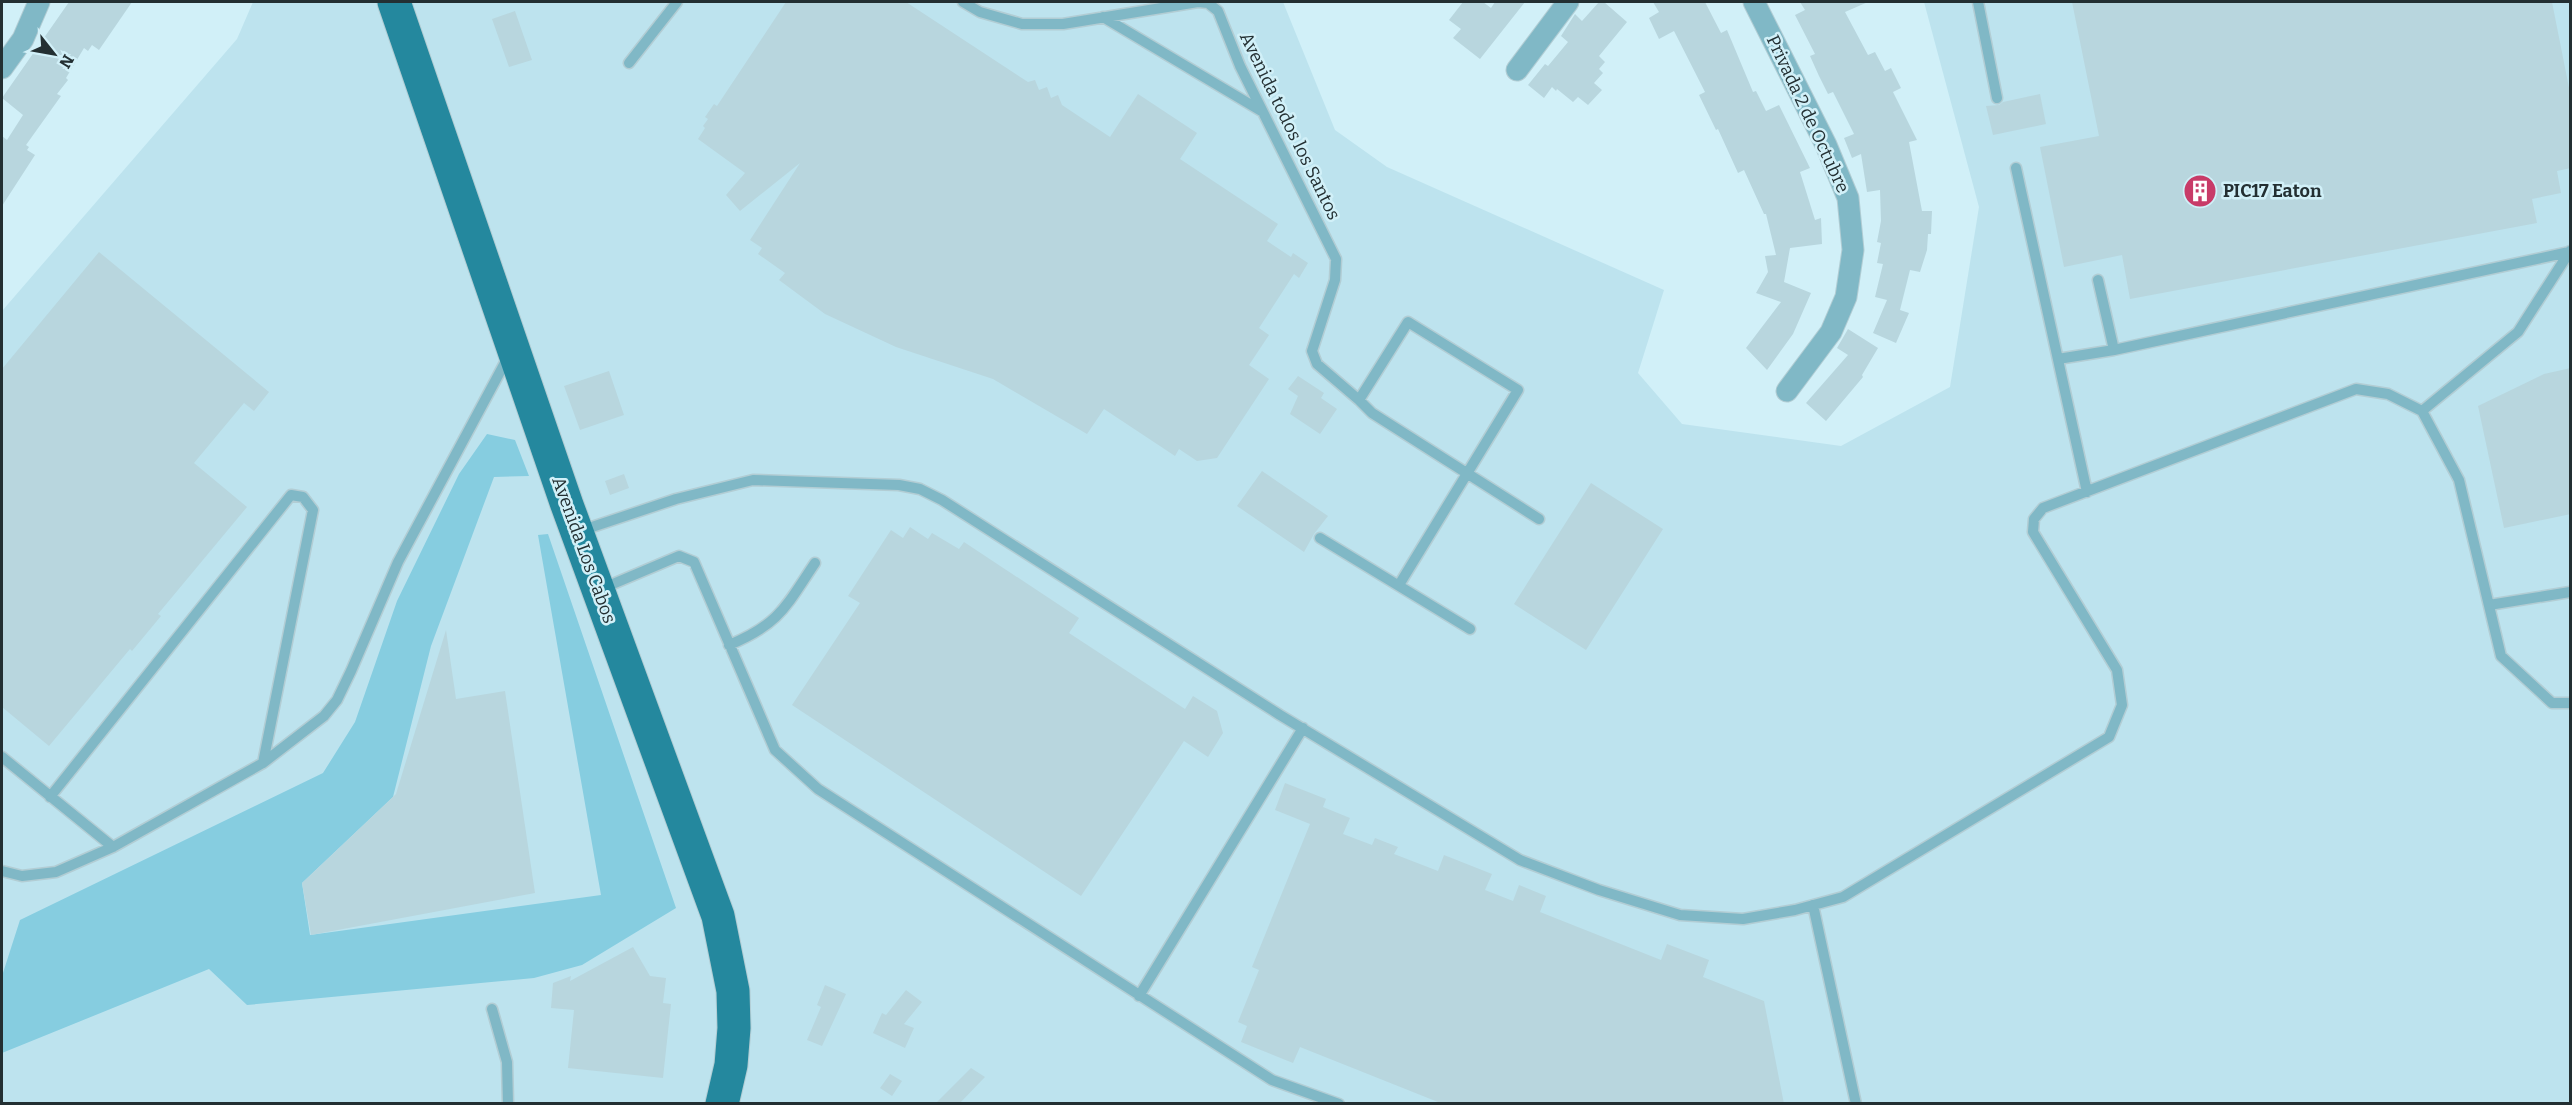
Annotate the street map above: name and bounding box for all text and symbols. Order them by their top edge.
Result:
north arrow [24,24,84,84]
street label: Avenida todos los Santos [1235,29,1345,223]
street label: Privada 2 de Octubre [1762,32,1854,196]
text: N [55,51,78,72]
building icon: PIC17 Eaton [2182,173,2218,209]
place label: PIC17 Eaton [2223,180,2322,202]
street label: Avenida Los Cabos [547,474,621,626]

